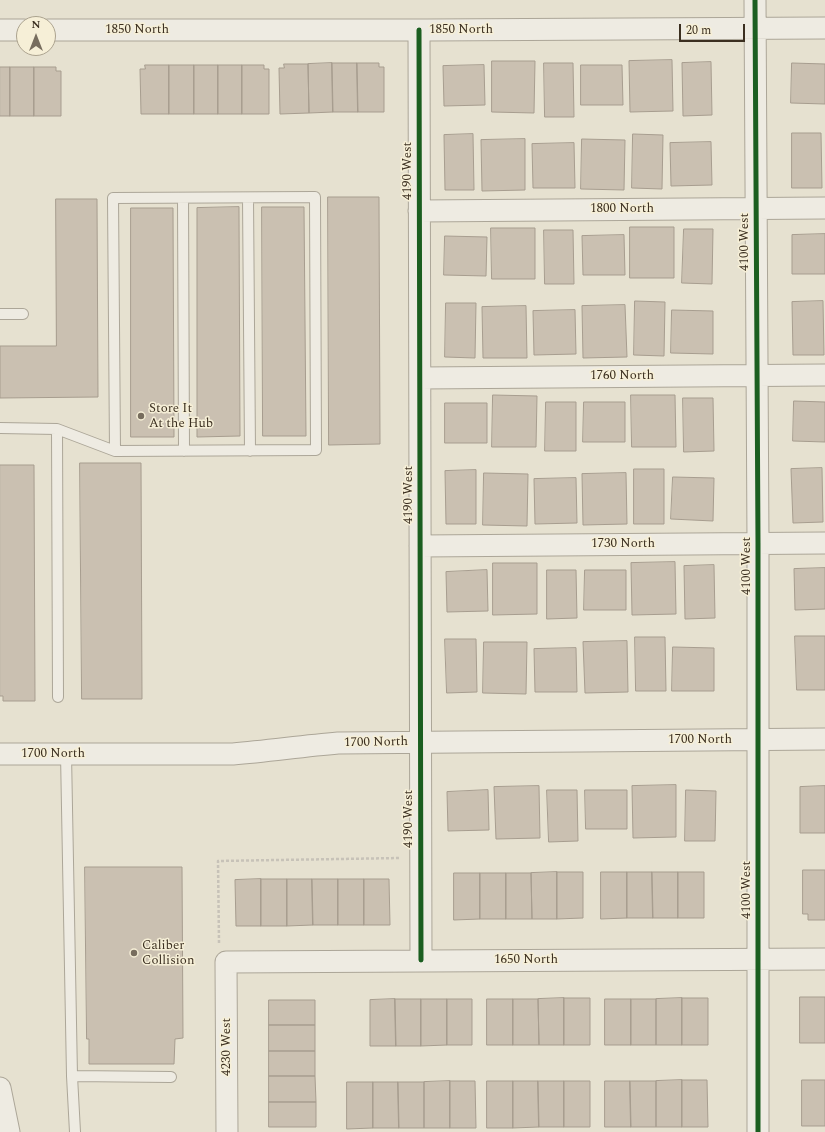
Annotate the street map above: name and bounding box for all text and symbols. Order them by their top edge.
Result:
north arrow [16,16,56,56]
text: N [32,16,40,33]
scale bar [681,16,747,42]
text: 20 m [686,21,711,40]
street label: 1850 North [105,22,169,38]
street label: 1850 North [429,22,493,38]
street label: 4190 West [400,142,416,200]
street label: 1800 North [590,201,654,217]
street label: 4100 West [737,213,753,271]
street label: 1760 North [590,368,654,384]
place label: Store It At the Hub [149,401,213,432]
marker: Store It At the Hub [136,411,146,421]
street label: 4190 West [401,466,417,524]
street label: 1730 North [591,536,655,552]
street label: 4100 West [739,537,755,595]
street label: 1700 North [668,732,732,748]
street label: 1700 North [344,735,408,751]
street label: 1700 North [21,746,85,762]
street label: 4190 West [401,790,417,848]
street label: 4100 West [739,861,755,919]
place label: Caliber Collision [142,938,194,969]
marker: Caliber Collision [129,948,139,958]
street label: 1650 North [494,952,558,968]
street label: 4230 West [219,1018,235,1076]

